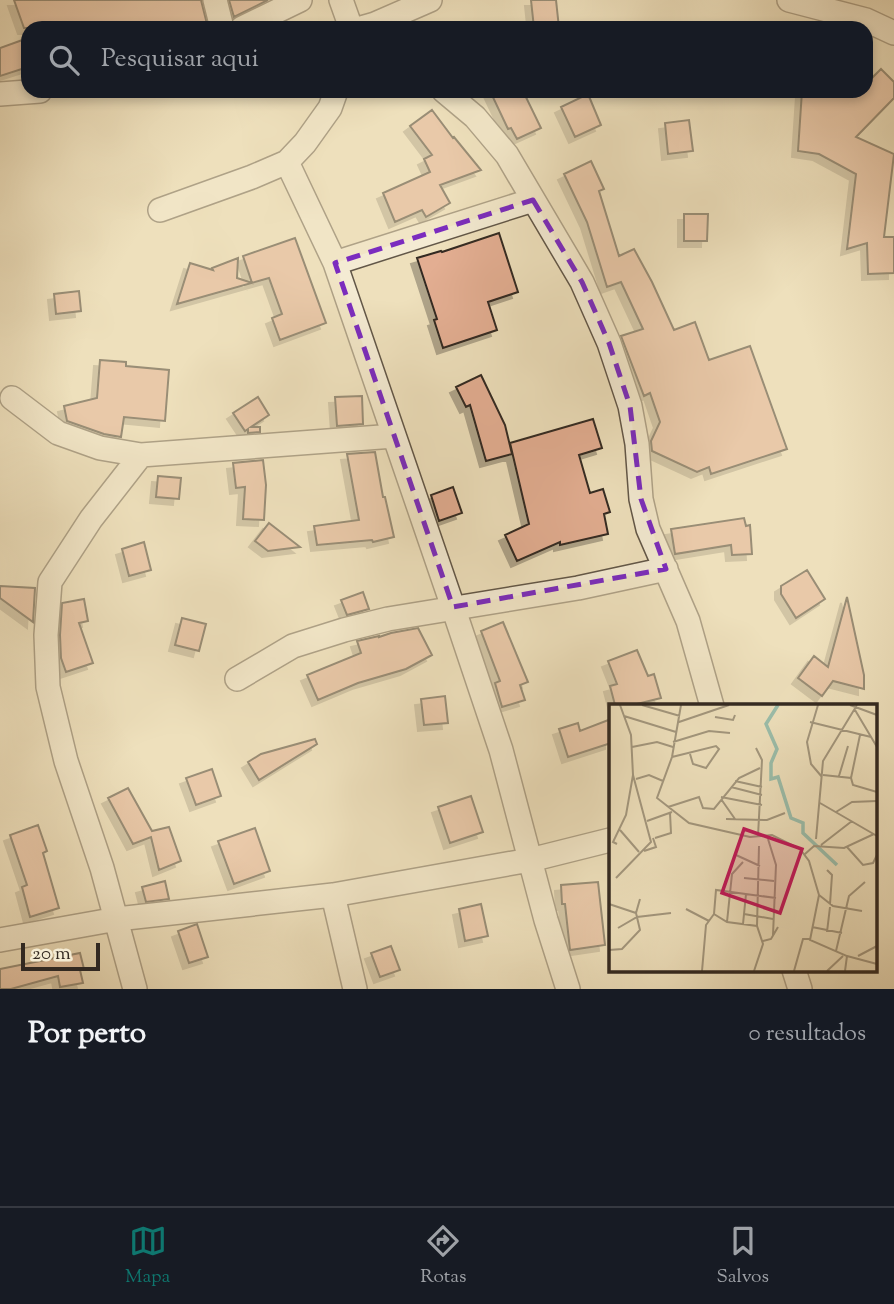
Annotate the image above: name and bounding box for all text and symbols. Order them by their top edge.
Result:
search box [21,21,873,98]
icon: search [45,41,83,79]
text: Pesquisar aqui [101,41,259,78]
inset map [609,704,876,972]
scale bar [21,940,100,972]
text: 20 m [32,941,71,968]
text: Por perto [28,1013,146,1056]
text: 0 resultados [749,1018,866,1051]
tab: Mapa [125,1222,170,1291]
tab: Rotas [420,1222,466,1291]
tab: Salvos [717,1222,769,1291]

